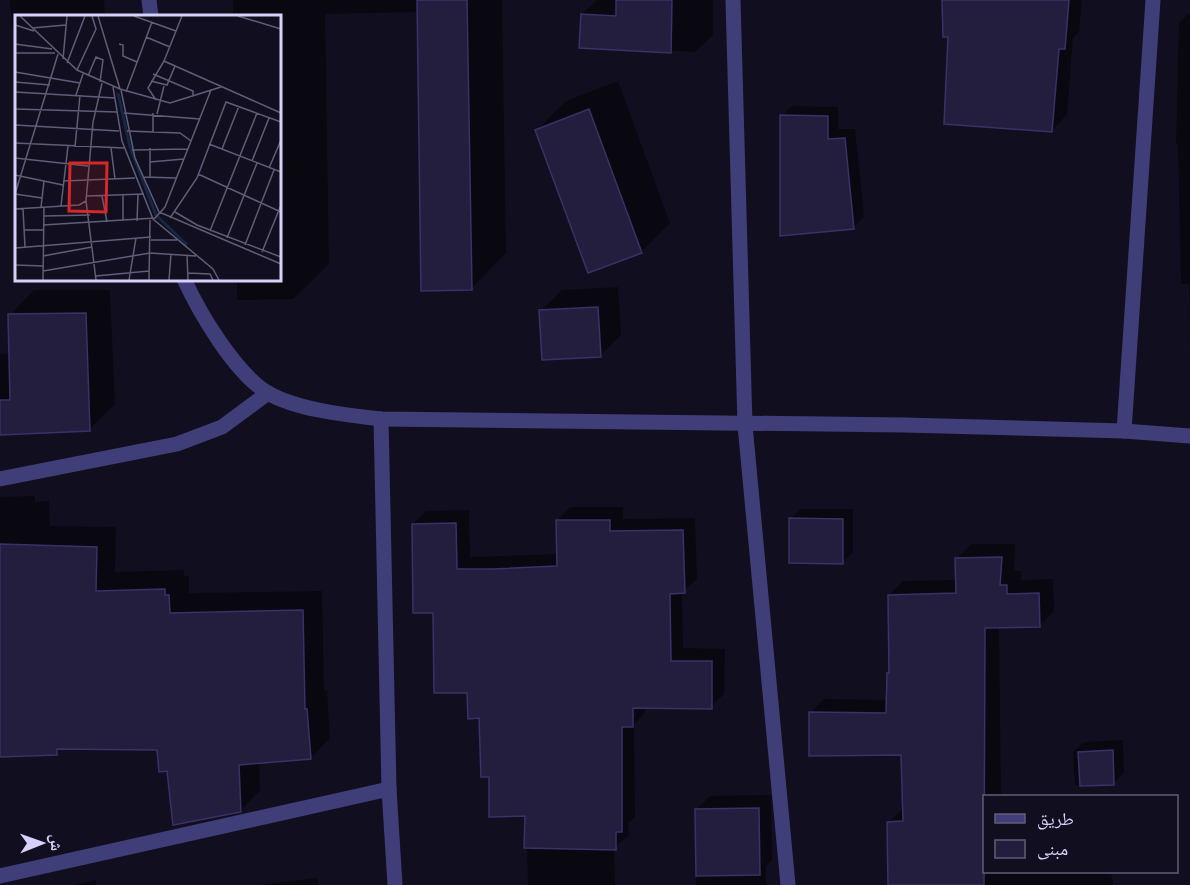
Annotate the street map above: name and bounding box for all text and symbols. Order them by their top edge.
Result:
inset map [15,15,280,280]
legend [983,795,1178,873]
text: طريق [1037,808,1074,830]
north arrow [12,813,72,873]
text: ش [47,834,66,851]
text: مبنى [1037,838,1068,860]

